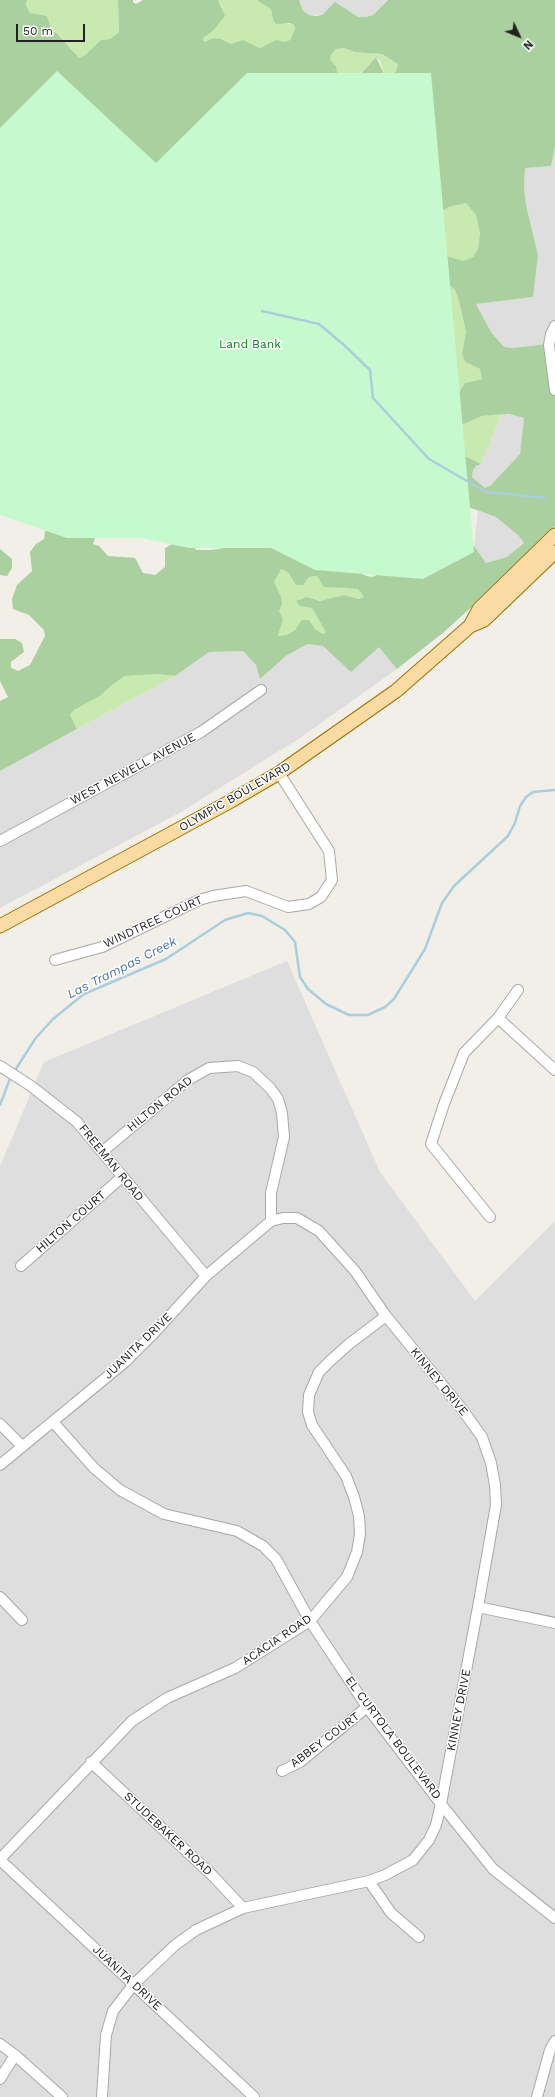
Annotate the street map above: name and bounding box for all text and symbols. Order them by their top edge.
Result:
scale bar [18,16,87,42]
north arrow [499,16,539,56]
text: 50 m [23,24,53,38]
text: N [520,37,536,52]
park label: Land Bank [219,337,281,351]
street label: WEST NEWELL AVENUE [68,730,198,808]
street label: OLYMPIC BOULEVARD [177,759,293,835]
street label: WINDTREE COURT [101,893,205,951]
water label: Las Trampas Creek [65,934,179,1002]
street label: HILTON ROAD [124,1073,196,1135]
street label: FREEMAN ROAD [76,1122,146,1204]
street label: HILTON COURT [33,1188,109,1256]
street label: JUANITA DRIVE [101,1310,175,1382]
street label: KINNEY DRIVE [407,1345,471,1419]
street label: ACACIA ROAD [240,1612,314,1668]
street label: KINNEY DRIVE [444,1668,474,1752]
street label: EL CURTOLA BOULEVARD [342,1674,444,1802]
street label: ABBEY COURT [288,1709,362,1771]
street label: STUDEBAKER ROAD [121,1789,215,1879]
street label: JUANITA DRIVE [90,1942,164,2014]

